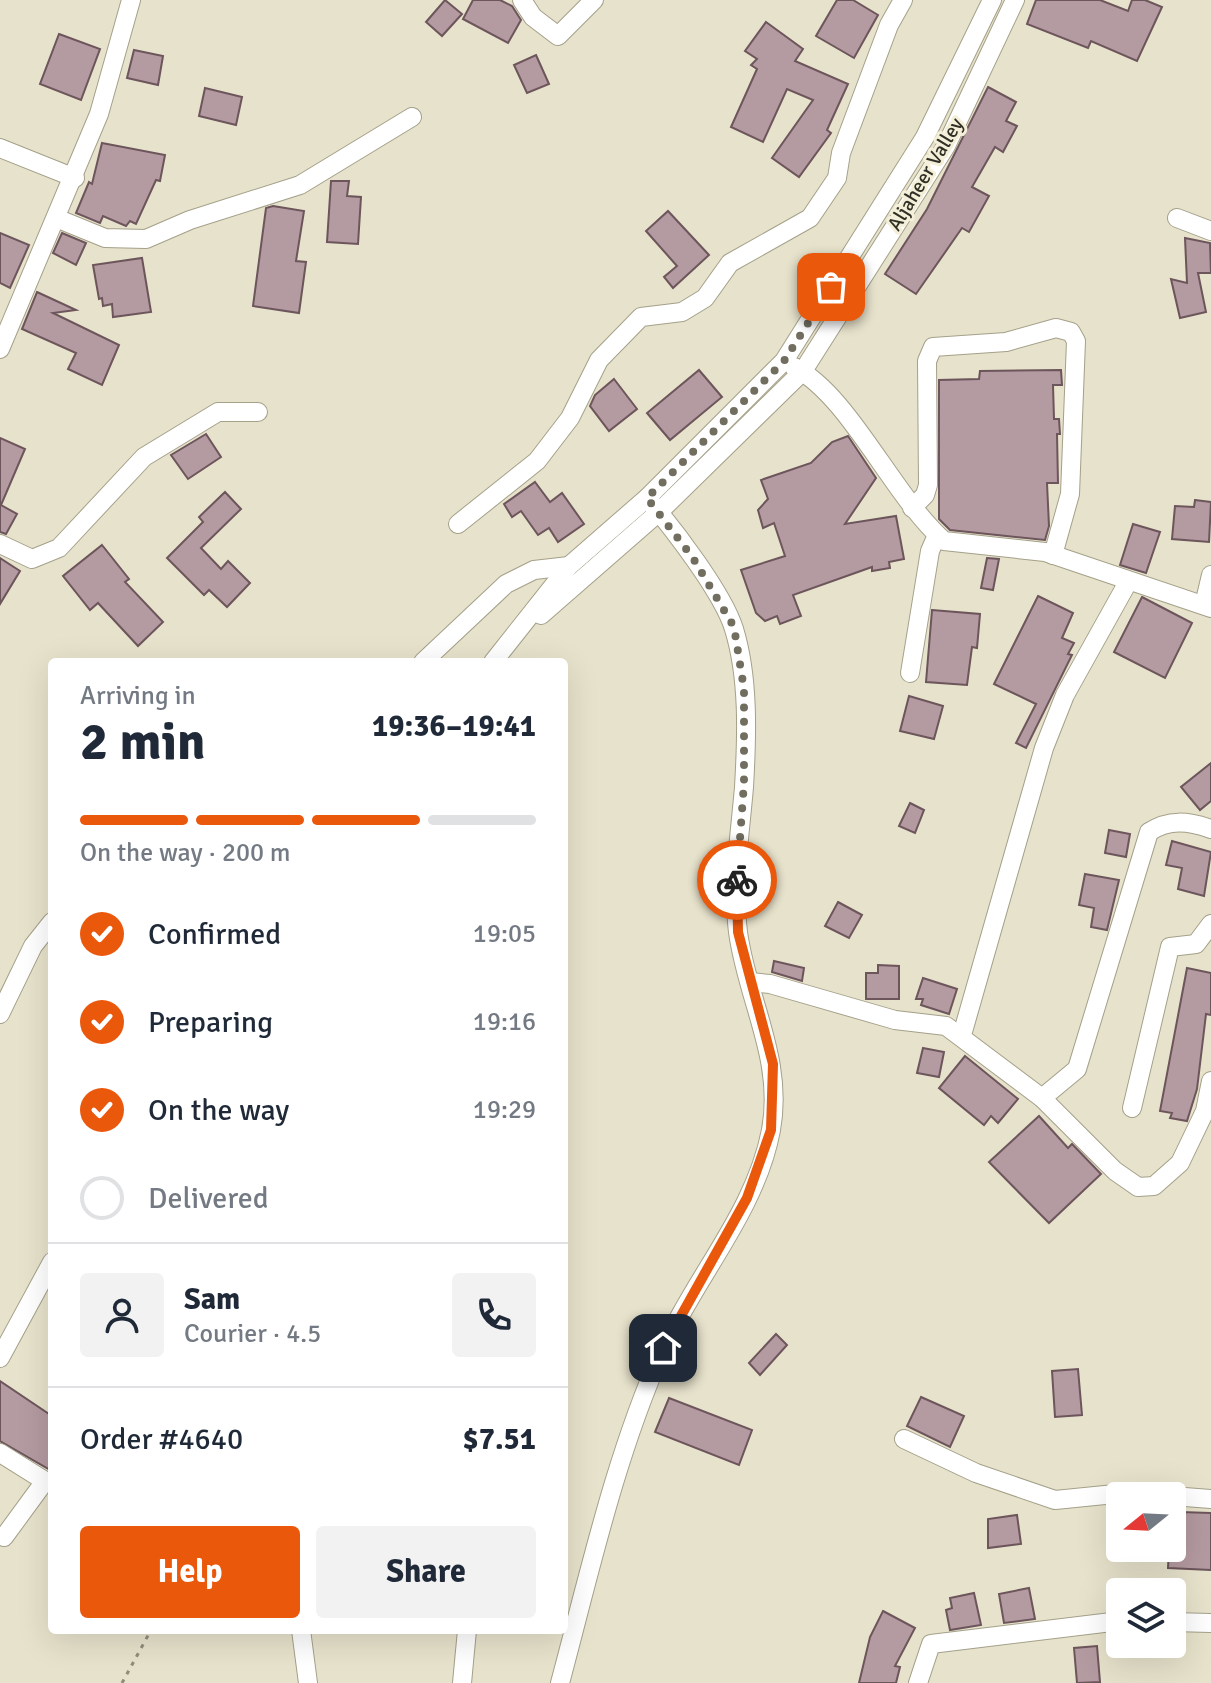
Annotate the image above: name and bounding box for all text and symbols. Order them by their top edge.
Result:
street label: Aljaheer Valley [882,113,969,235]
pin [797,253,865,321]
icon: bag [809,265,853,309]
text: Arriving in [80,680,196,712]
text: 19:36–19:41 [372,708,536,745]
text: 2 min [80,710,206,774]
text: On the way · 200 m [80,837,290,869]
courier [697,840,777,920]
icon: bike [715,858,759,902]
icon: check [80,912,124,956]
text: Confirmed [148,916,281,953]
text: 19:05 [473,918,536,950]
icon: check [80,1000,124,1044]
text: Preparing [148,1004,273,1041]
text: 19:16 [473,1006,536,1038]
icon: check [80,1088,124,1132]
text: On the way [148,1092,289,1129]
text: 19:29 [473,1094,536,1126]
text: Delivered [148,1180,269,1217]
button: person [80,1273,164,1357]
button: phone [452,1273,536,1357]
text: Sam [184,1281,240,1318]
pin [629,1314,697,1382]
text: Courier · 4.5 [184,1318,321,1350]
icon: home [641,1326,685,1370]
text: Order #4640 [80,1421,243,1458]
text: $7.51 [463,1421,536,1458]
north arrow [1106,1482,1186,1562]
map controls [1106,1482,1186,1658]
button: Help [80,1526,300,1618]
button: Share [316,1526,536,1618]
button: layers [1106,1578,1186,1658]

